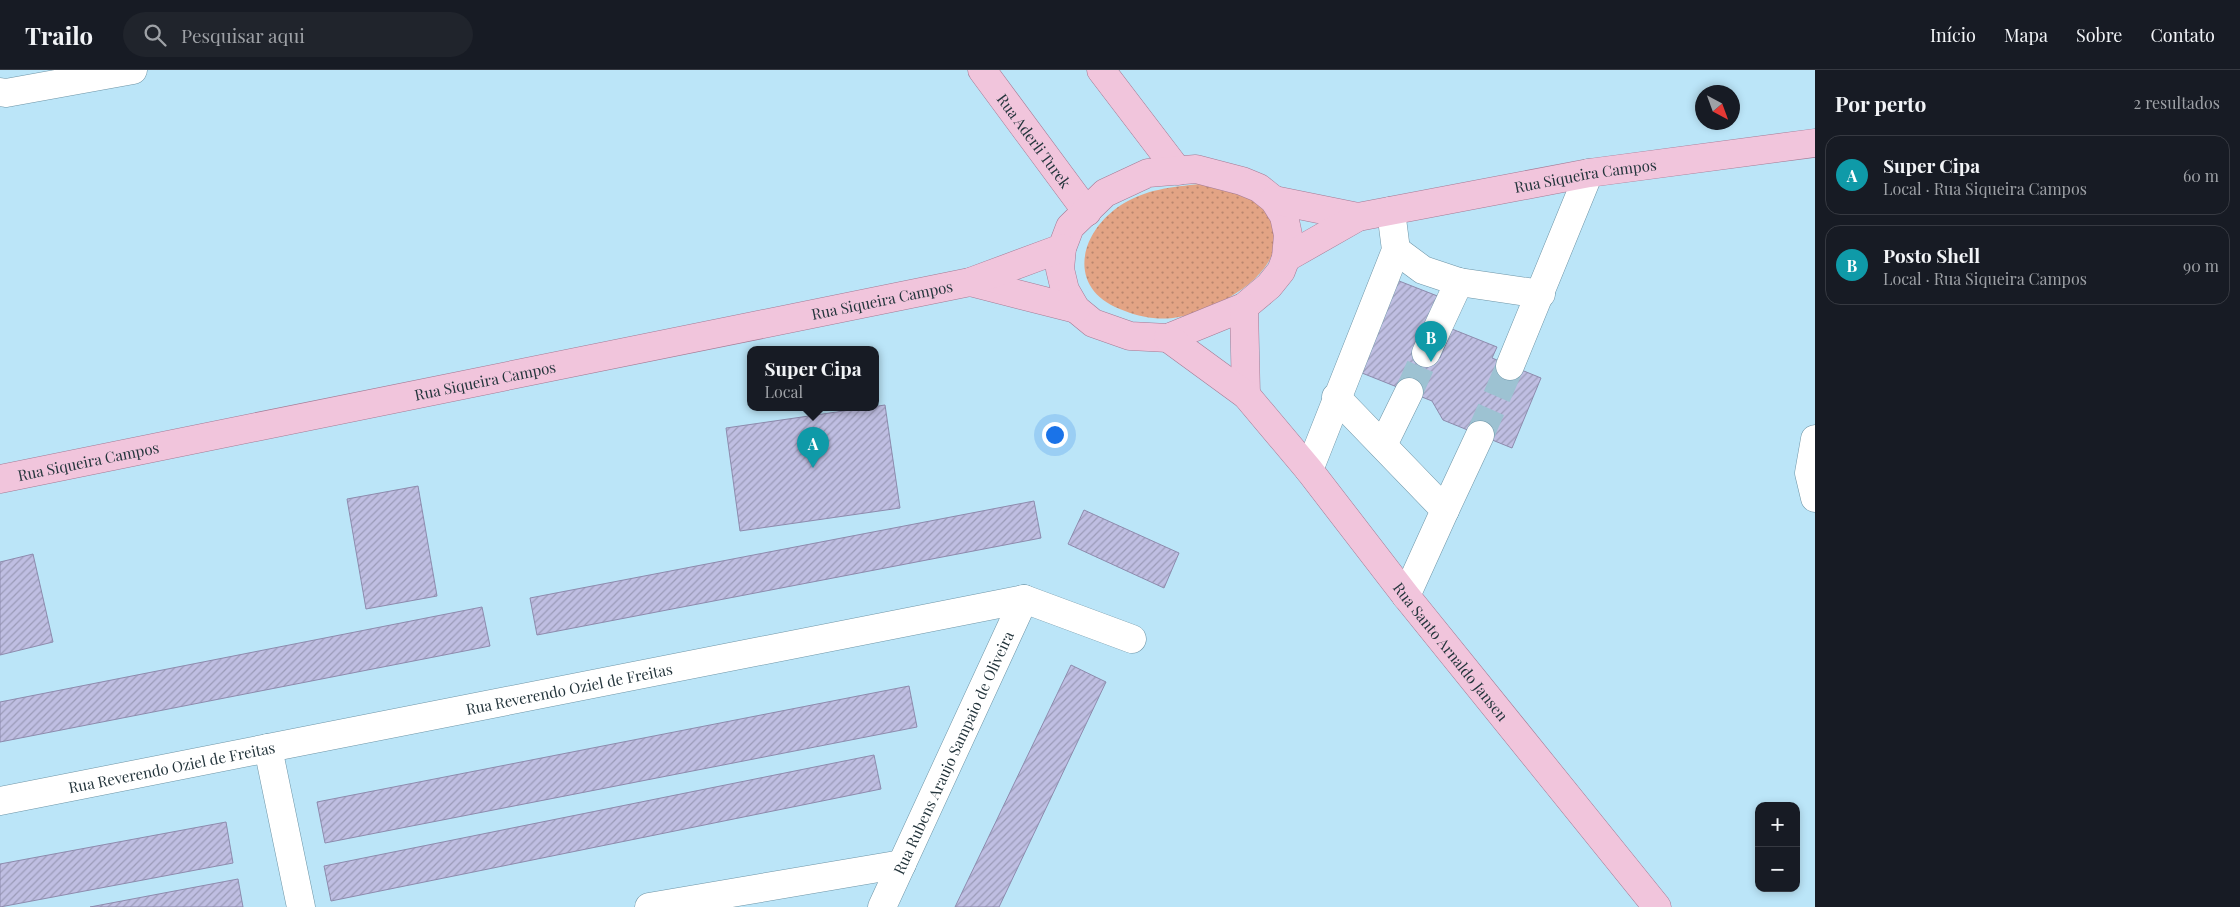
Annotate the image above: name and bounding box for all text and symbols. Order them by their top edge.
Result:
search box [123,12,473,57]
text: Trailo [25,19,93,51]
icon: search [141,21,169,49]
text: Pesquisar aqui [181,22,305,48]
text: Início [1930,23,1976,47]
text: Mapa [2004,23,2048,47]
text: Sobre [2076,23,2122,47]
text: Contato [2150,23,2215,47]
north arrow [1695,85,1740,130]
text: Por perto [1835,89,1926,117]
street label: Rua Aderli Turek [993,90,1076,193]
text: 2 resultados [2134,92,2220,113]
text: Super Cipa [1883,152,1980,178]
street label: Rua Siqueira Campos [1513,154,1658,197]
text: A [1847,165,1857,186]
text: 60 m [2183,165,2219,186]
text: Local · Rua Siqueira Campos [1883,178,2087,199]
text: Posto Shell [1883,242,1980,268]
text: B [1847,255,1857,276]
text: 90 m [2183,255,2219,276]
text: Local · Rua Siqueira Campos [1883,268,2087,289]
street label: Rua Siqueira Campos [810,276,954,324]
pin: B [1415,321,1447,362]
popup [747,346,879,411]
text: Super Cipa [765,355,862,381]
street label: Rua Siqueira Campos [413,356,558,405]
text: Local [765,381,803,402]
your location [1042,422,1068,448]
pin: A [797,427,829,468]
street label: Rua Siqueira Campos [16,437,161,485]
street label: Rua Santo Arnaldo Jansen [1389,578,1513,725]
street label: Rua Rubens Araujo Sampaio de Oliveira [888,627,1018,878]
street label: Rua Reverendo Oziel de Freitas [464,659,674,719]
street label: Rua Reverendo Oziel de Freitas [67,737,277,797]
map controls [1755,802,1800,892]
button: + [1755,802,1800,847]
button: − [1755,847,1800,892]

